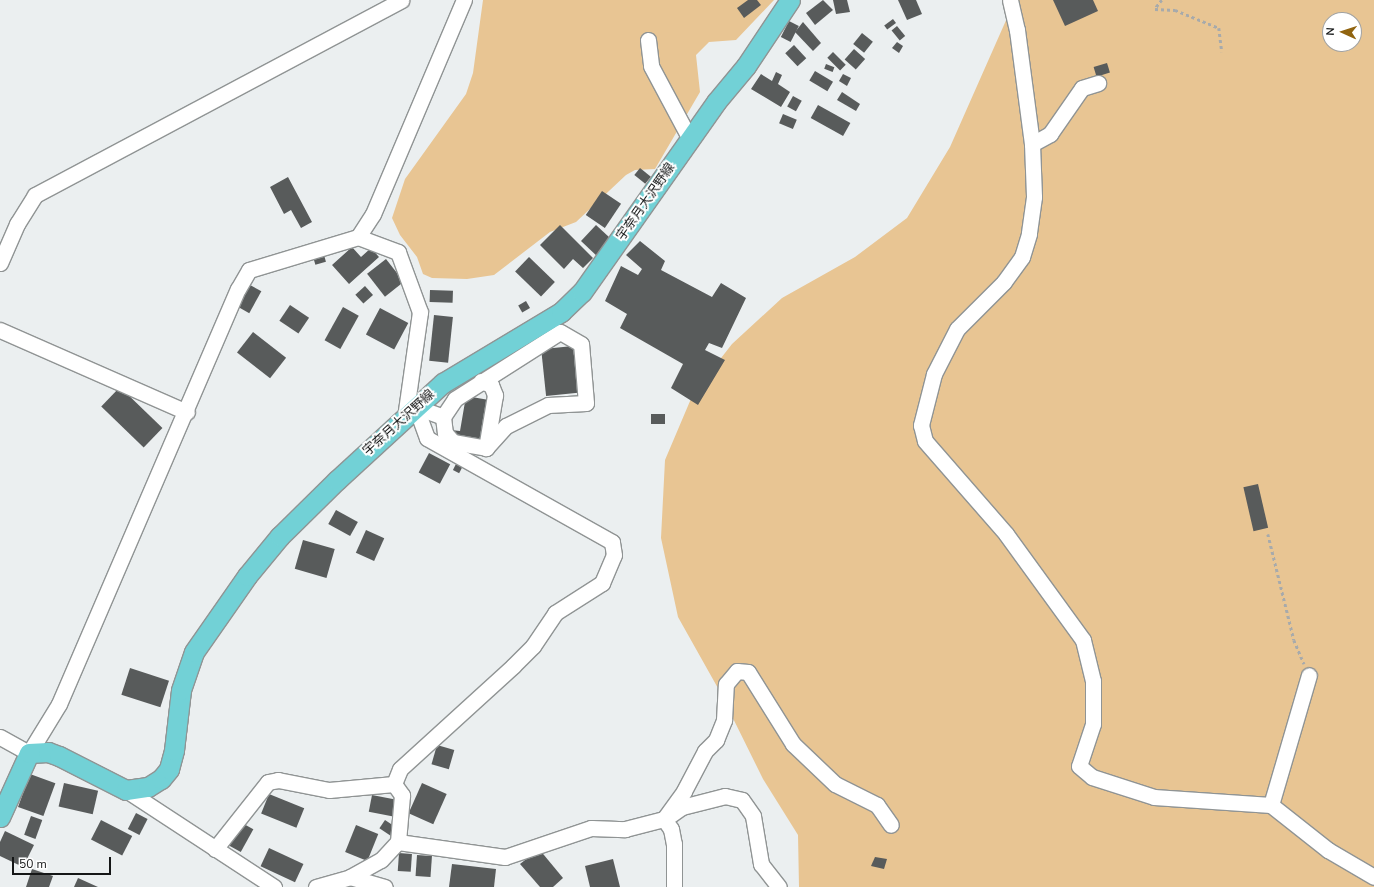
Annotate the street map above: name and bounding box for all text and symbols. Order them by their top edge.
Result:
north arrow [1322,12,1362,52]
text: N [1323,27,1338,36]
street label: 宇奈月大沢野線 [614,160,678,244]
street label: 宇奈月大沢野線 [360,387,438,459]
scale bar [14,849,113,875]
text: 50 m [19,856,47,872]

